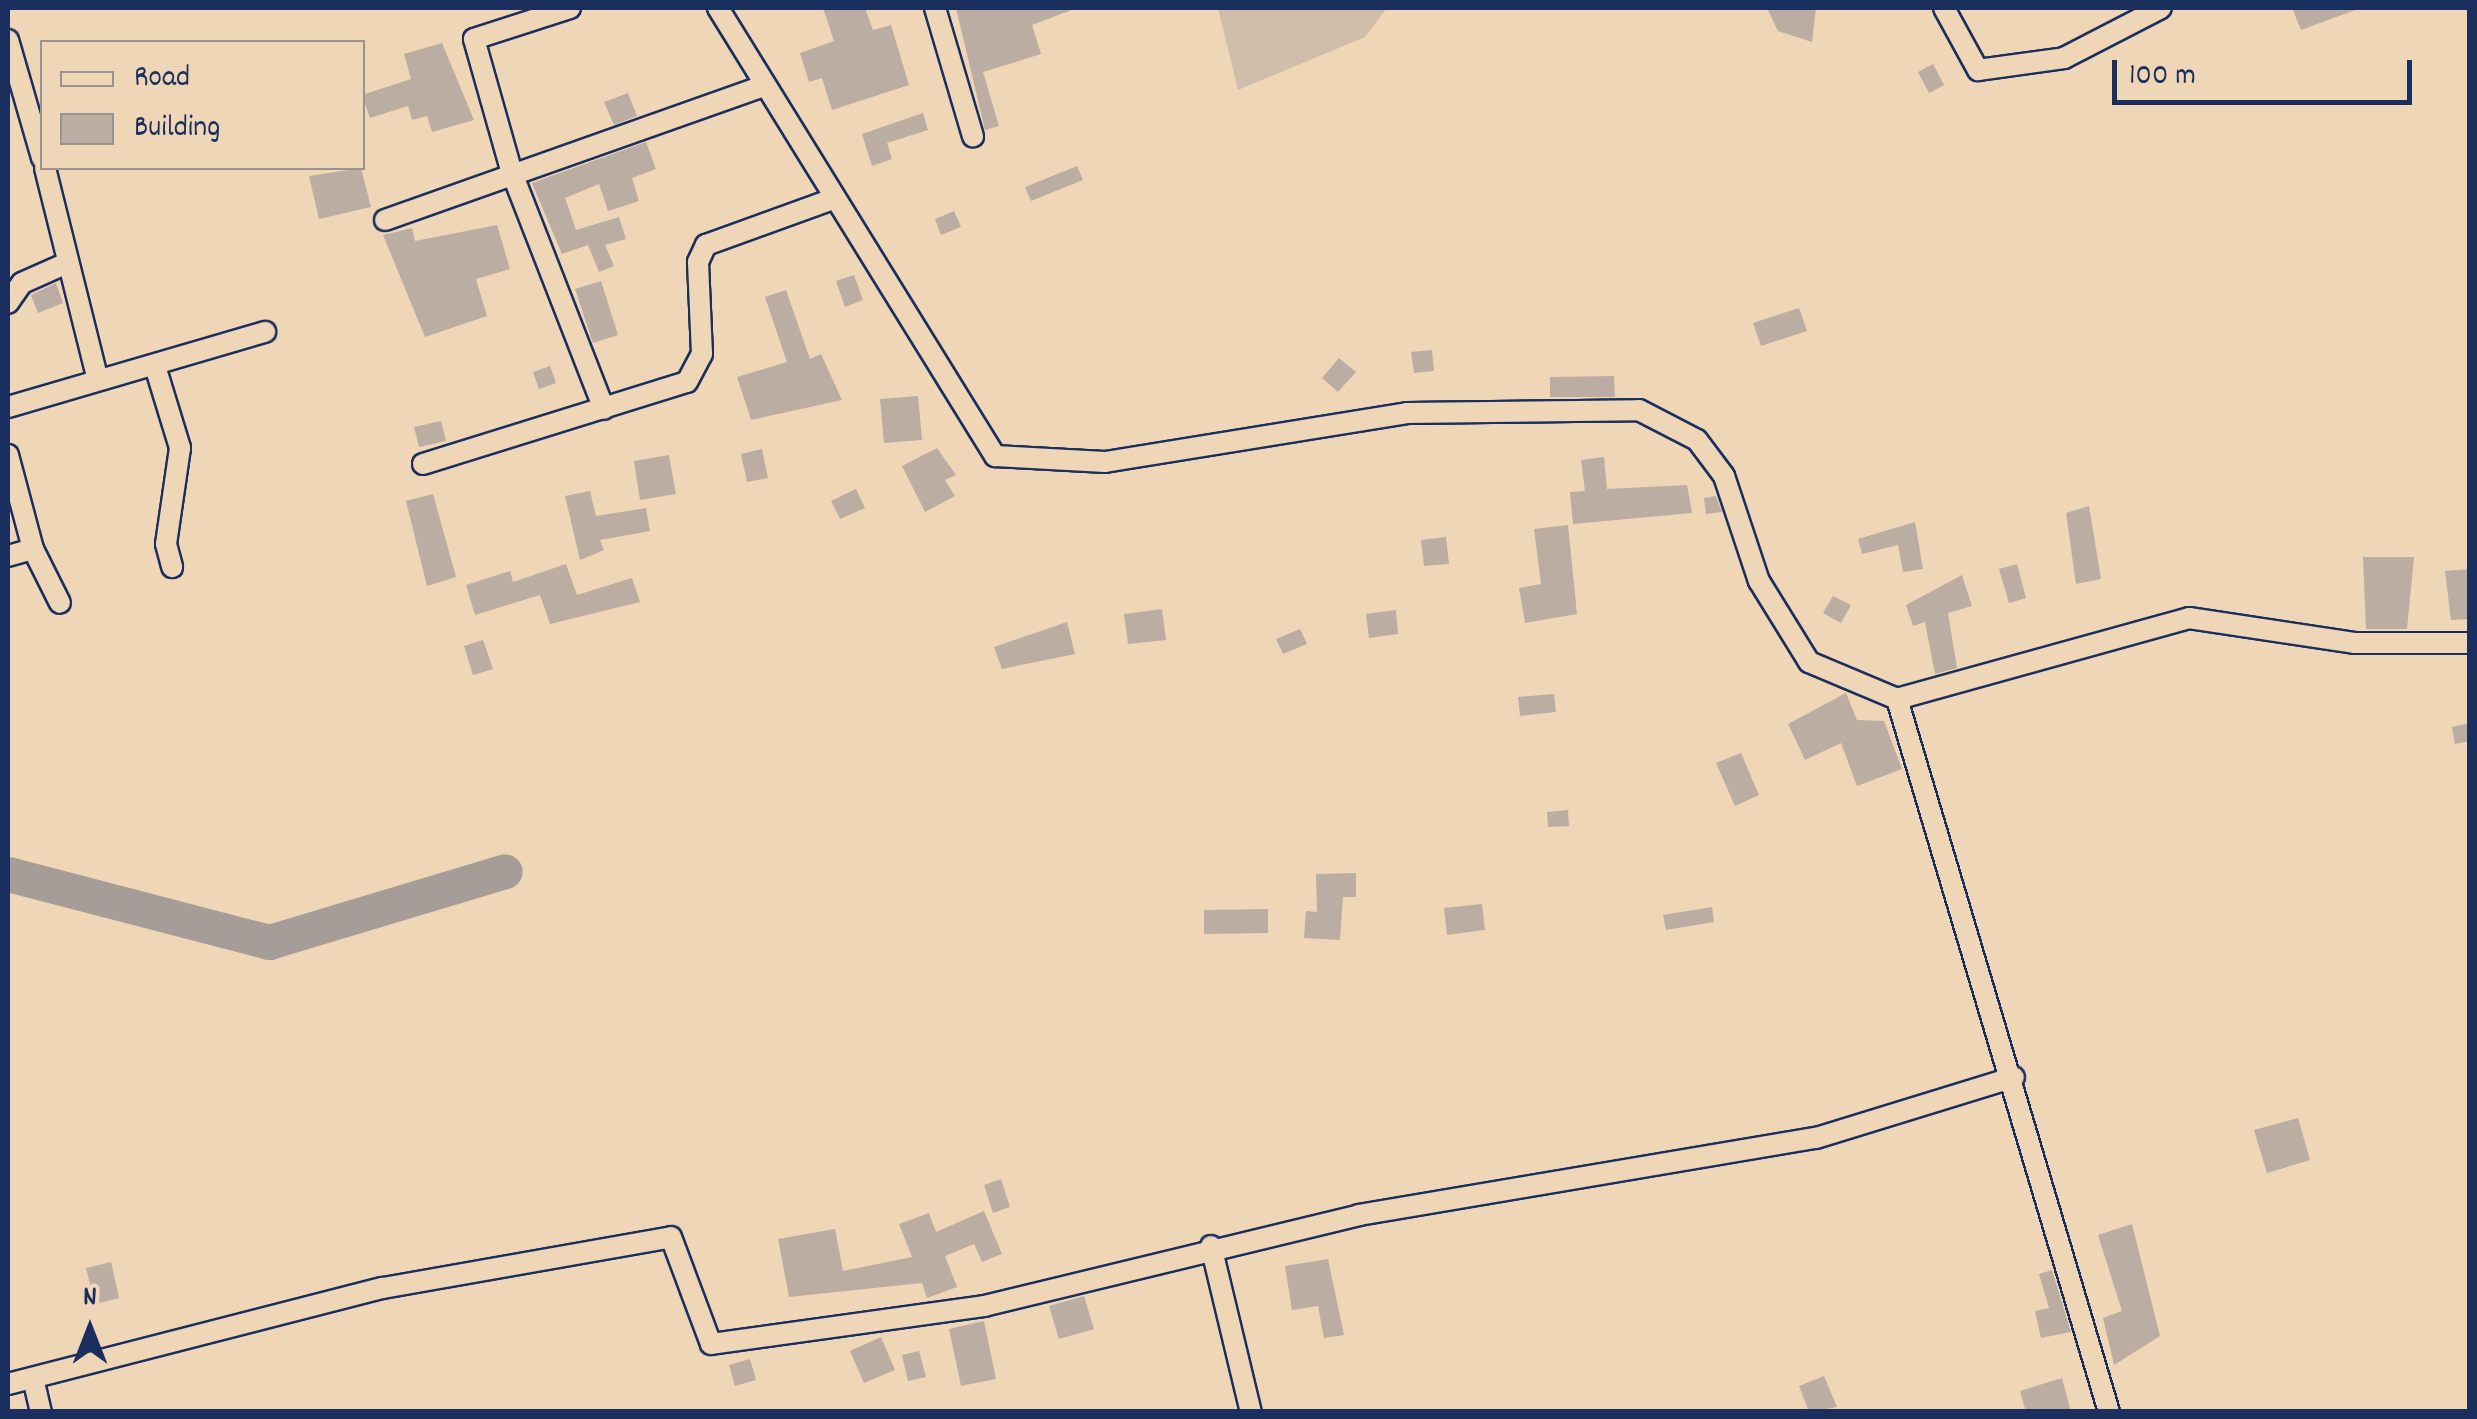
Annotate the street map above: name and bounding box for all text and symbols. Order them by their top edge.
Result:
legend [40,40,365,170]
scale bar [2117,40,2417,102]
text: 100 m [2129,56,2196,99]
text: Road [134,58,190,101]
text: Building [134,108,220,151]
north arrow [40,1279,140,1379]
text: N [83,1279,97,1319]

